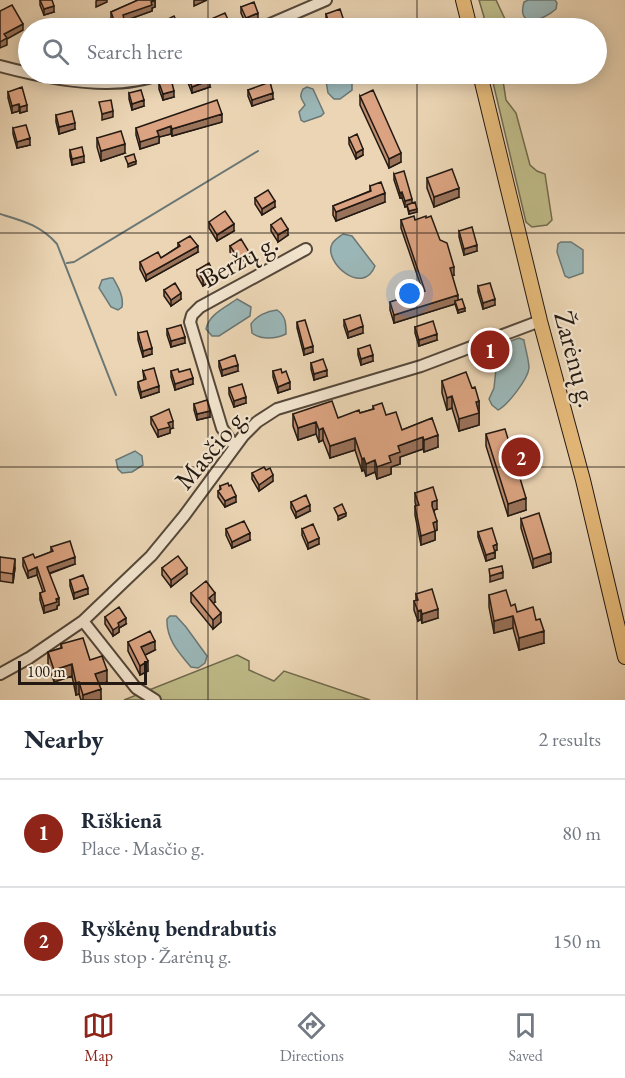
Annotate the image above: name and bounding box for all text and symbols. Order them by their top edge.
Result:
search box [18,18,607,84]
icon: search [39,35,72,68]
text: Search here [87,37,182,66]
street label: Beržų g. [194,225,284,295]
your location [395,279,424,308]
street label: Žarėnų g. [546,307,606,411]
pin: 1 [470,328,510,372]
street label: Masčio g. [166,399,256,497]
pin: 2 [502,434,540,480]
scale bar [18,658,147,686]
text: 100 m [27,661,66,682]
text: Nearby [24,722,104,756]
text: 2 results [538,726,601,752]
text: Rīškienā [81,806,162,835]
text: 1 [38,820,49,846]
text: 80 m [562,820,601,846]
text: Place · Masčio g. [81,835,205,861]
text: Ryškėnų bendrabutis [81,914,276,943]
text: 2 [38,928,49,954]
text: 150 m [553,928,601,954]
text: Bus stop · Žarėnų g. [81,943,232,969]
tab: Map [82,1009,115,1066]
tab: Directions [280,1009,344,1066]
tab: Saved [508,1009,543,1066]

